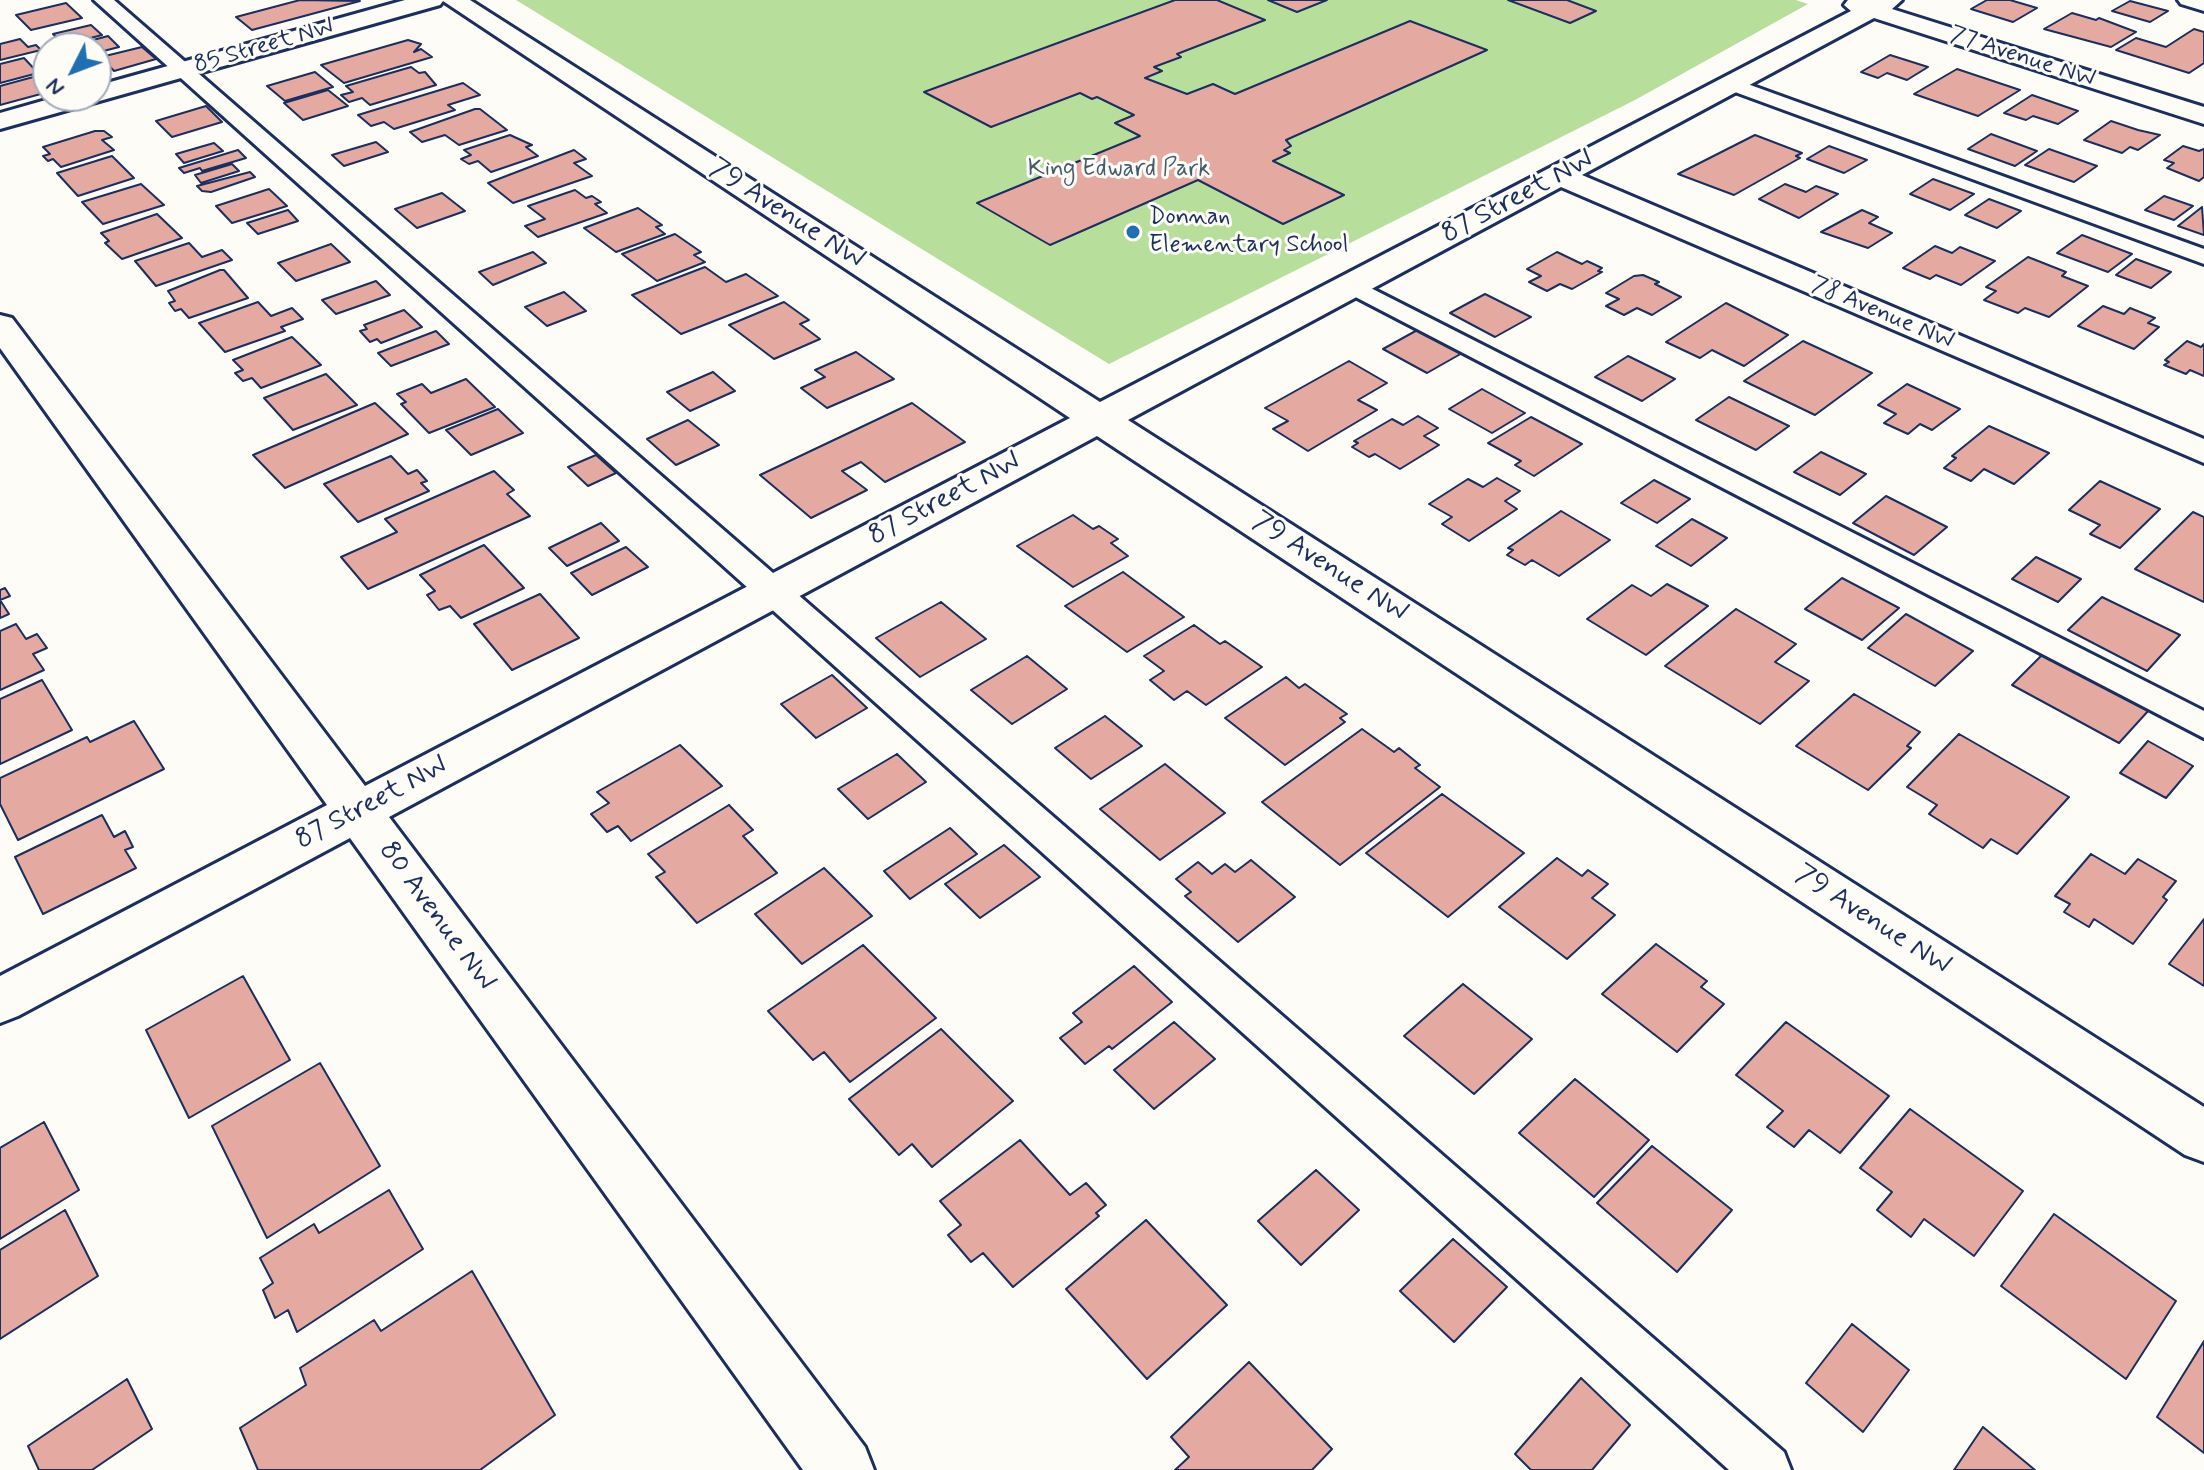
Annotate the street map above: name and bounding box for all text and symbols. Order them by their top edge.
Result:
street label: 85 Street NW [191,13,337,81]
street label: 77 Avenue NW [1946,21,2098,95]
north arrow [32,32,112,112]
text: N [40,72,71,102]
street label: 87 Street NW [1436,144,1600,252]
street label: 79 Avenue NW [702,152,870,278]
park label: King Edward Park [1028,156,1210,184]
place label: Donnan Elementary School [1149,204,1348,260]
marker: Donnan Elementary School [1124,223,1142,241]
street label: 78 Avenue NW [1807,271,1957,357]
street label: 87 Street NW [863,446,1027,554]
street label: 79 Avenue NW [1245,505,1413,631]
street label: 87 Street NW [290,750,454,858]
street label: 80 Avenue NW [371,836,501,998]
street label: 79 Avenue NW [1788,858,1956,984]

